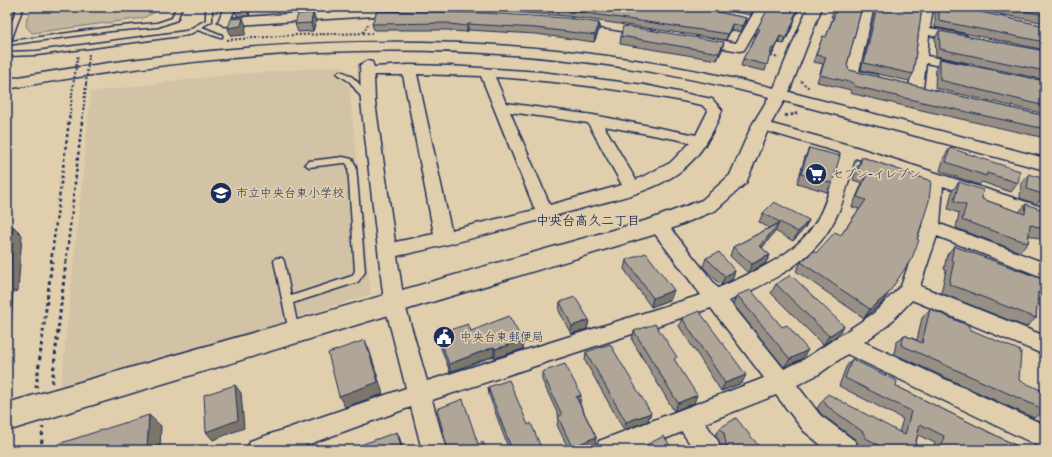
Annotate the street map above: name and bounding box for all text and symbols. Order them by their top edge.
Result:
supermarket icon: セブン-イレブン [803,161,829,187]
place label: セブン-イレブン [832,167,921,182]
school or university icon: 市立中央台東小学校 [208,180,234,206]
place label: 市立中央台東小学校 [236,186,344,201]
district label: 中央台高久二丁目 [536,213,640,229]
public building icon: 中央台東郵便局 [431,324,457,350]
place label: 中央台東郵便局 [460,330,544,345]

